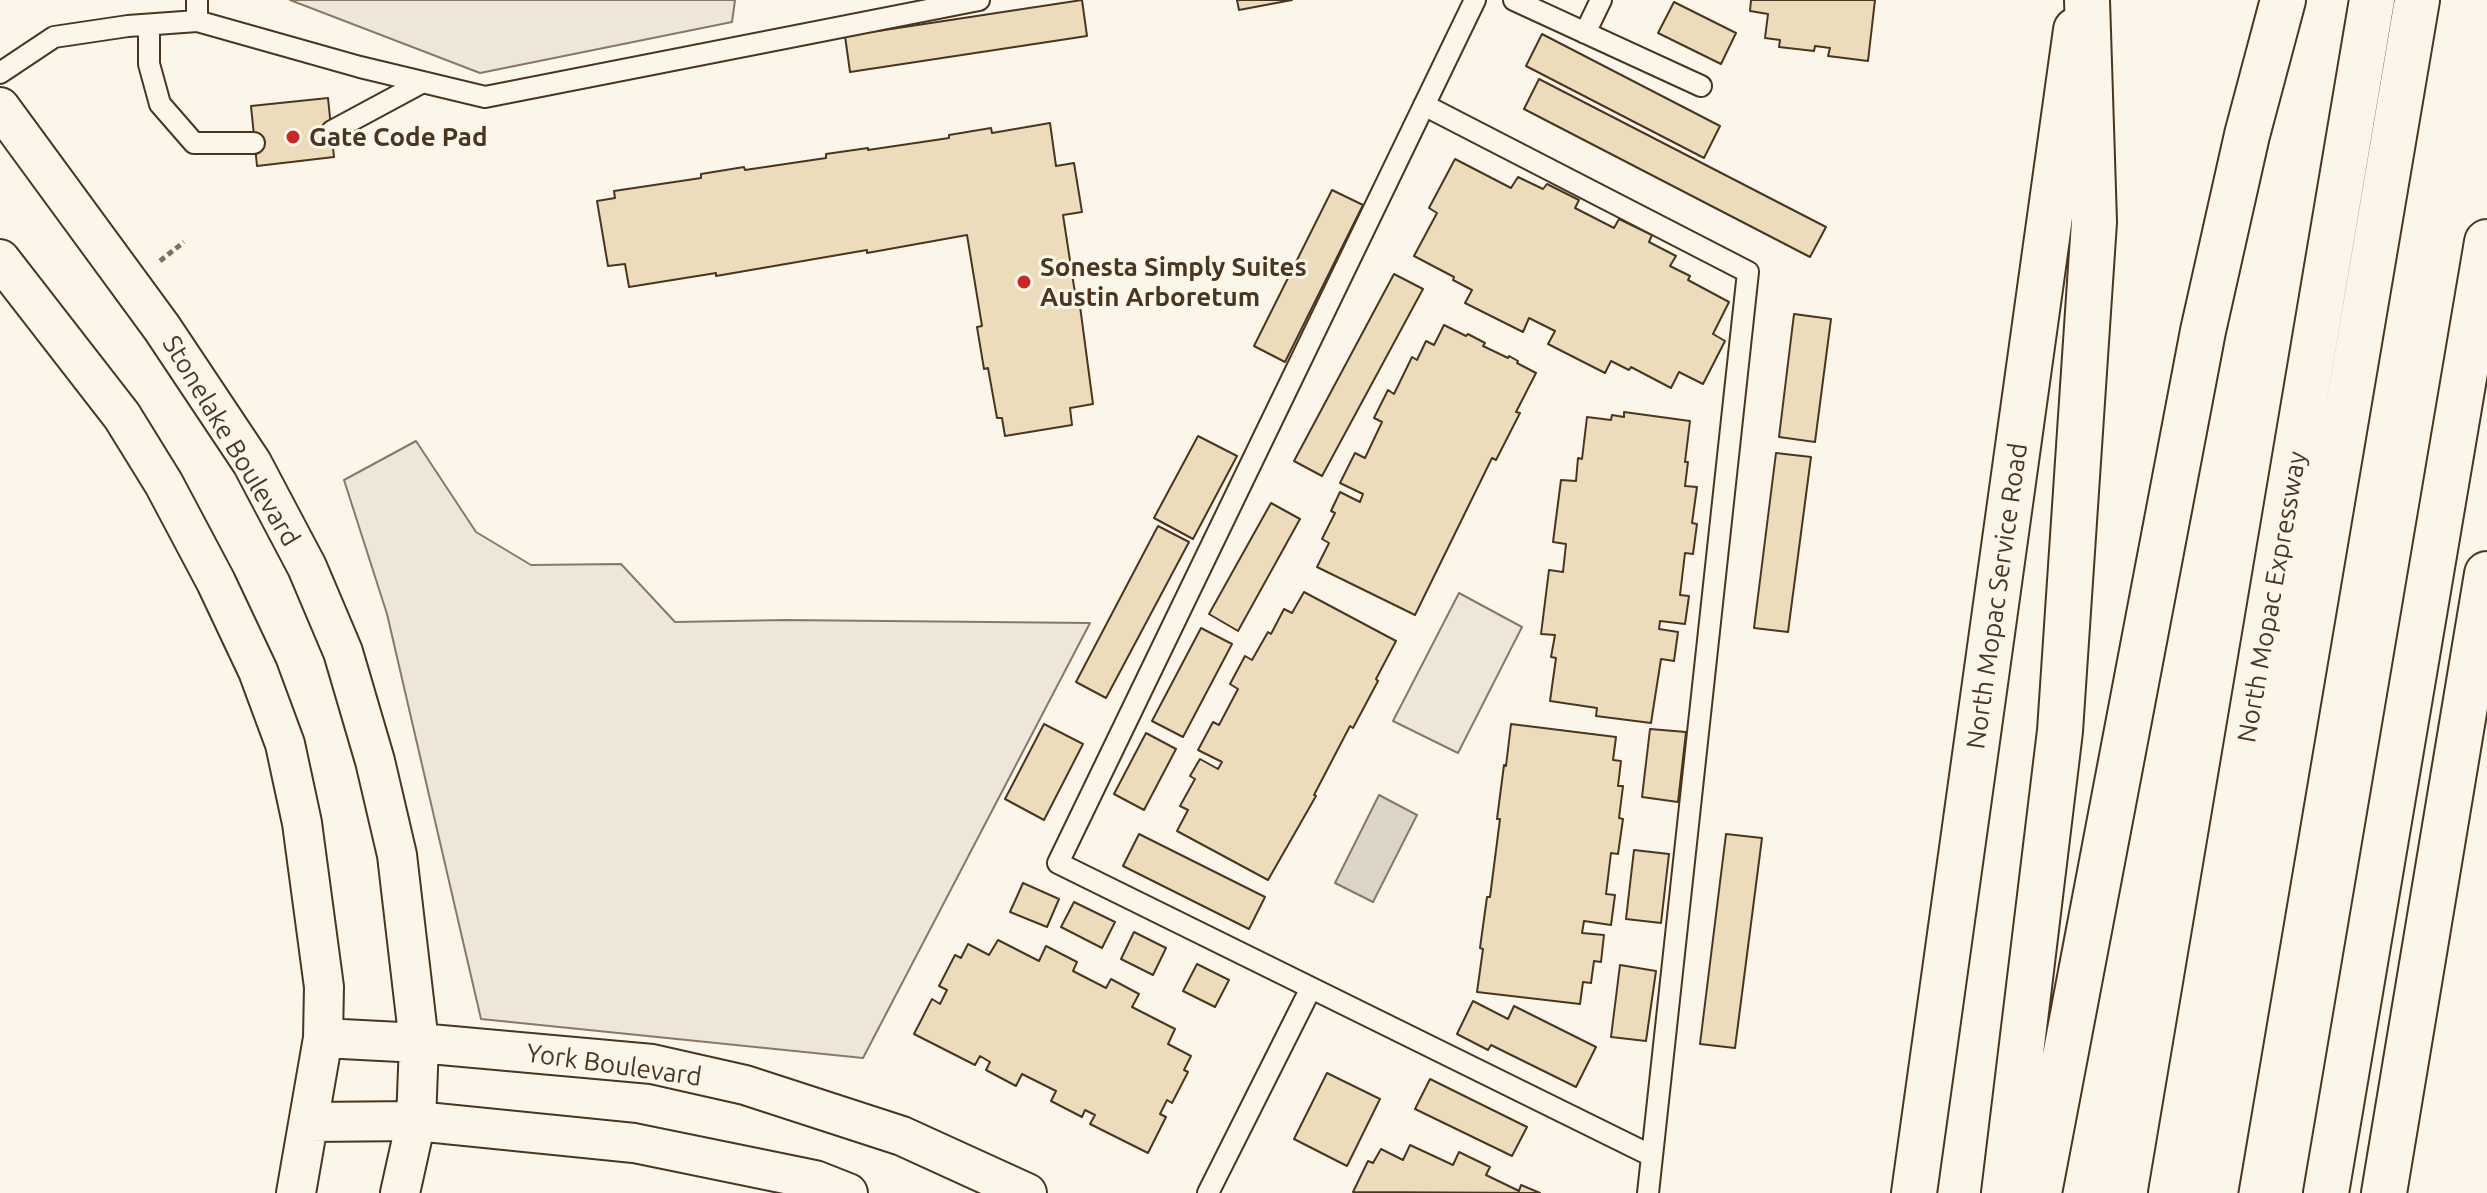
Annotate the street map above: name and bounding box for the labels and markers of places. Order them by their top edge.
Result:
place label: Gate Code Pad [309,121,487,153]
marker: Gate Code Pad [284,128,302,146]
place label: Sonesta Simply Suites Austin Arboretum [1040,251,1307,312]
marker: Sonesta Simply Suites Austin Arboretum [1015,273,1033,291]

